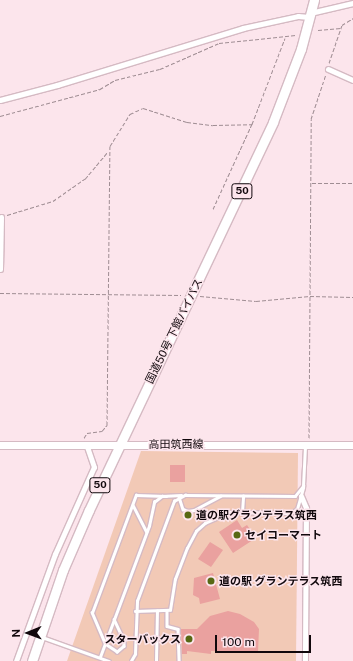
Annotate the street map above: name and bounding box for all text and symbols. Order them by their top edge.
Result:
road number: 50 [231,183,253,199]
street label: 国道50号 下館バイパス [143,276,205,386]
street label: 高田筑西線 [149,437,203,451]
road number: 50 [89,477,111,493]
place label: 道の駅グランテラス筑西 [196,508,317,522]
marker: 道の駅グランテラス筑西 [183,510,193,520]
place label: セイコーマート [245,528,322,542]
marker: セイコーマート [232,530,242,540]
place label: 道の駅 グランテラス筑西 [219,574,342,588]
marker: 道の駅 グランテラス筑西 [206,576,216,586]
north arrow [8,613,48,653]
scale bar [217,627,313,653]
text: N [10,629,22,638]
place label: スターバックス [104,632,181,646]
marker: スターバックス [184,634,194,644]
text: 100 m [222,635,255,649]

